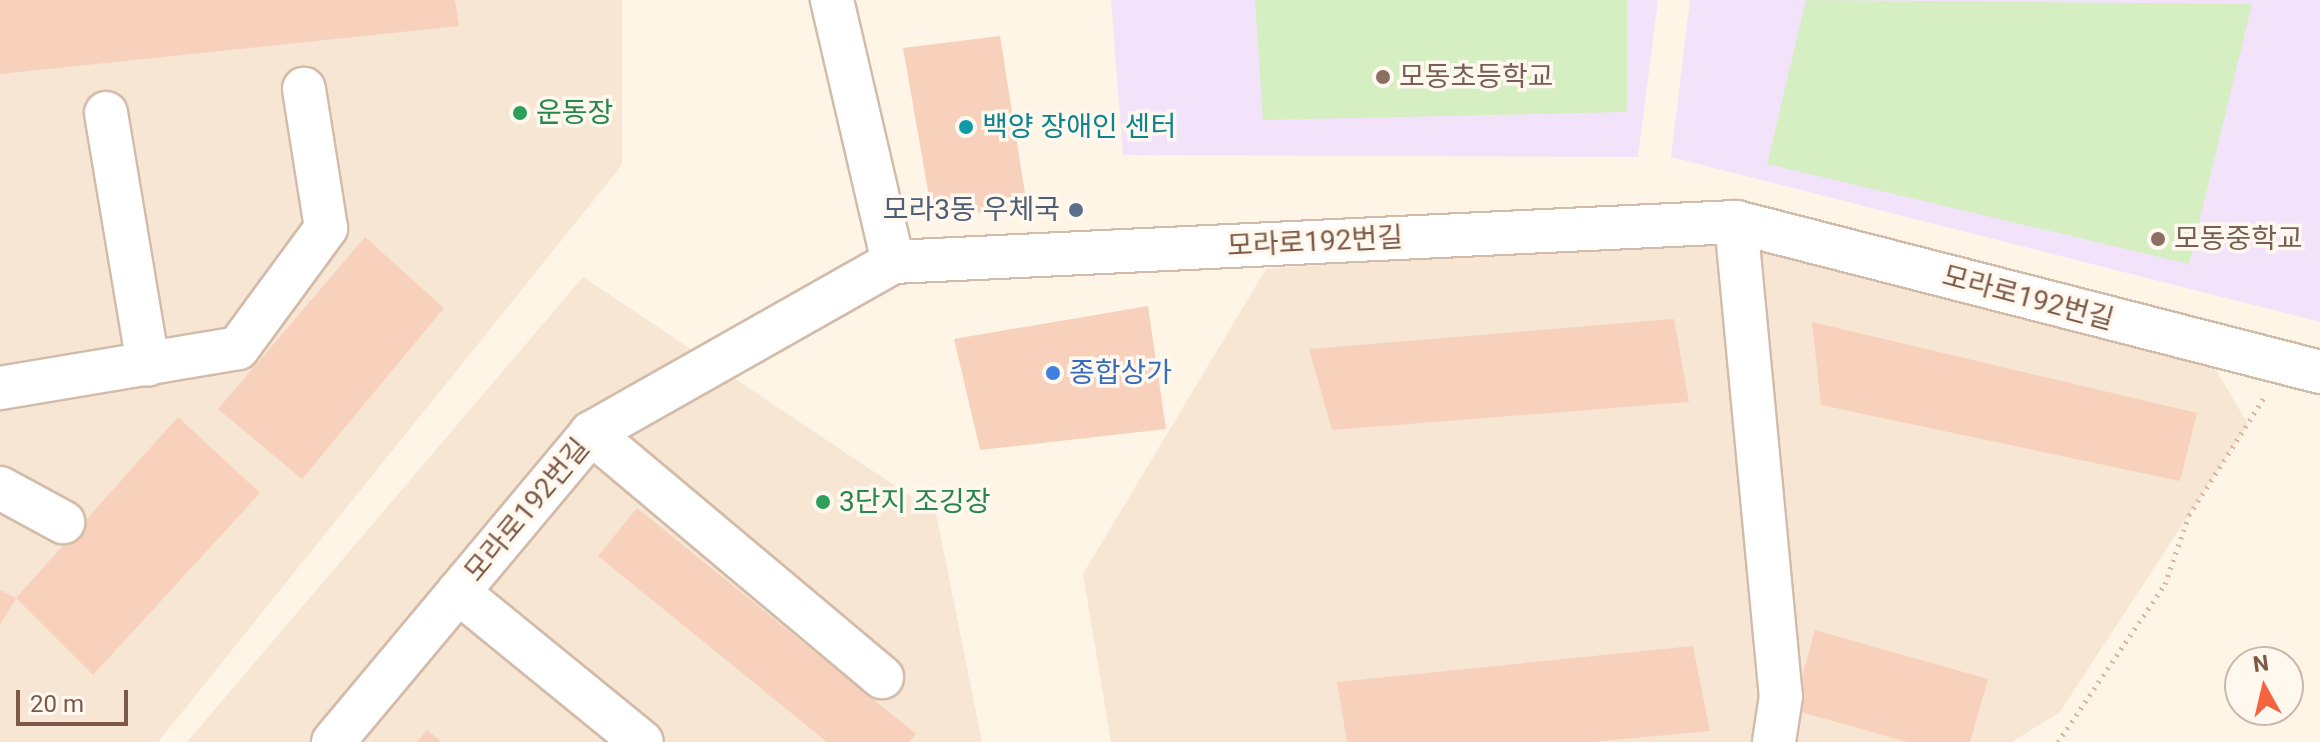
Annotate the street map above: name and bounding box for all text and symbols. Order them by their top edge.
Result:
place label: 모동초등학교 [1399,60,1554,94]
marker: 모동초등학교 [1374,68,1392,86]
place label: 운동장 [536,96,613,130]
marker: 운동장 [511,104,529,122]
place label: 백양 장애인 센터 [982,110,1176,144]
marker: 백양 장애인 센터 [957,118,975,136]
place label: 모라3동 우체국 [883,193,1060,227]
marker: 모라3동 우체국 [1067,201,1085,219]
street label: 모라로192번길 [1226,221,1404,263]
place label: 모동중학교 [2174,222,2303,256]
marker: 모동중학교 [2149,230,2167,248]
street label: 모라로192번길 [1939,259,2117,337]
place label: 종합상가 [1069,356,1172,390]
marker: 종합상가 [1044,364,1062,382]
street label: 모라로192번길 [458,432,596,588]
place label: 3단지 조깅장 [839,485,990,519]
marker: 3단지 조깅장 [814,493,832,511]
north arrow [2224,646,2304,726]
text: N [2251,650,2270,677]
scale bar [20,674,132,724]
text: 20 m [30,690,84,718]

